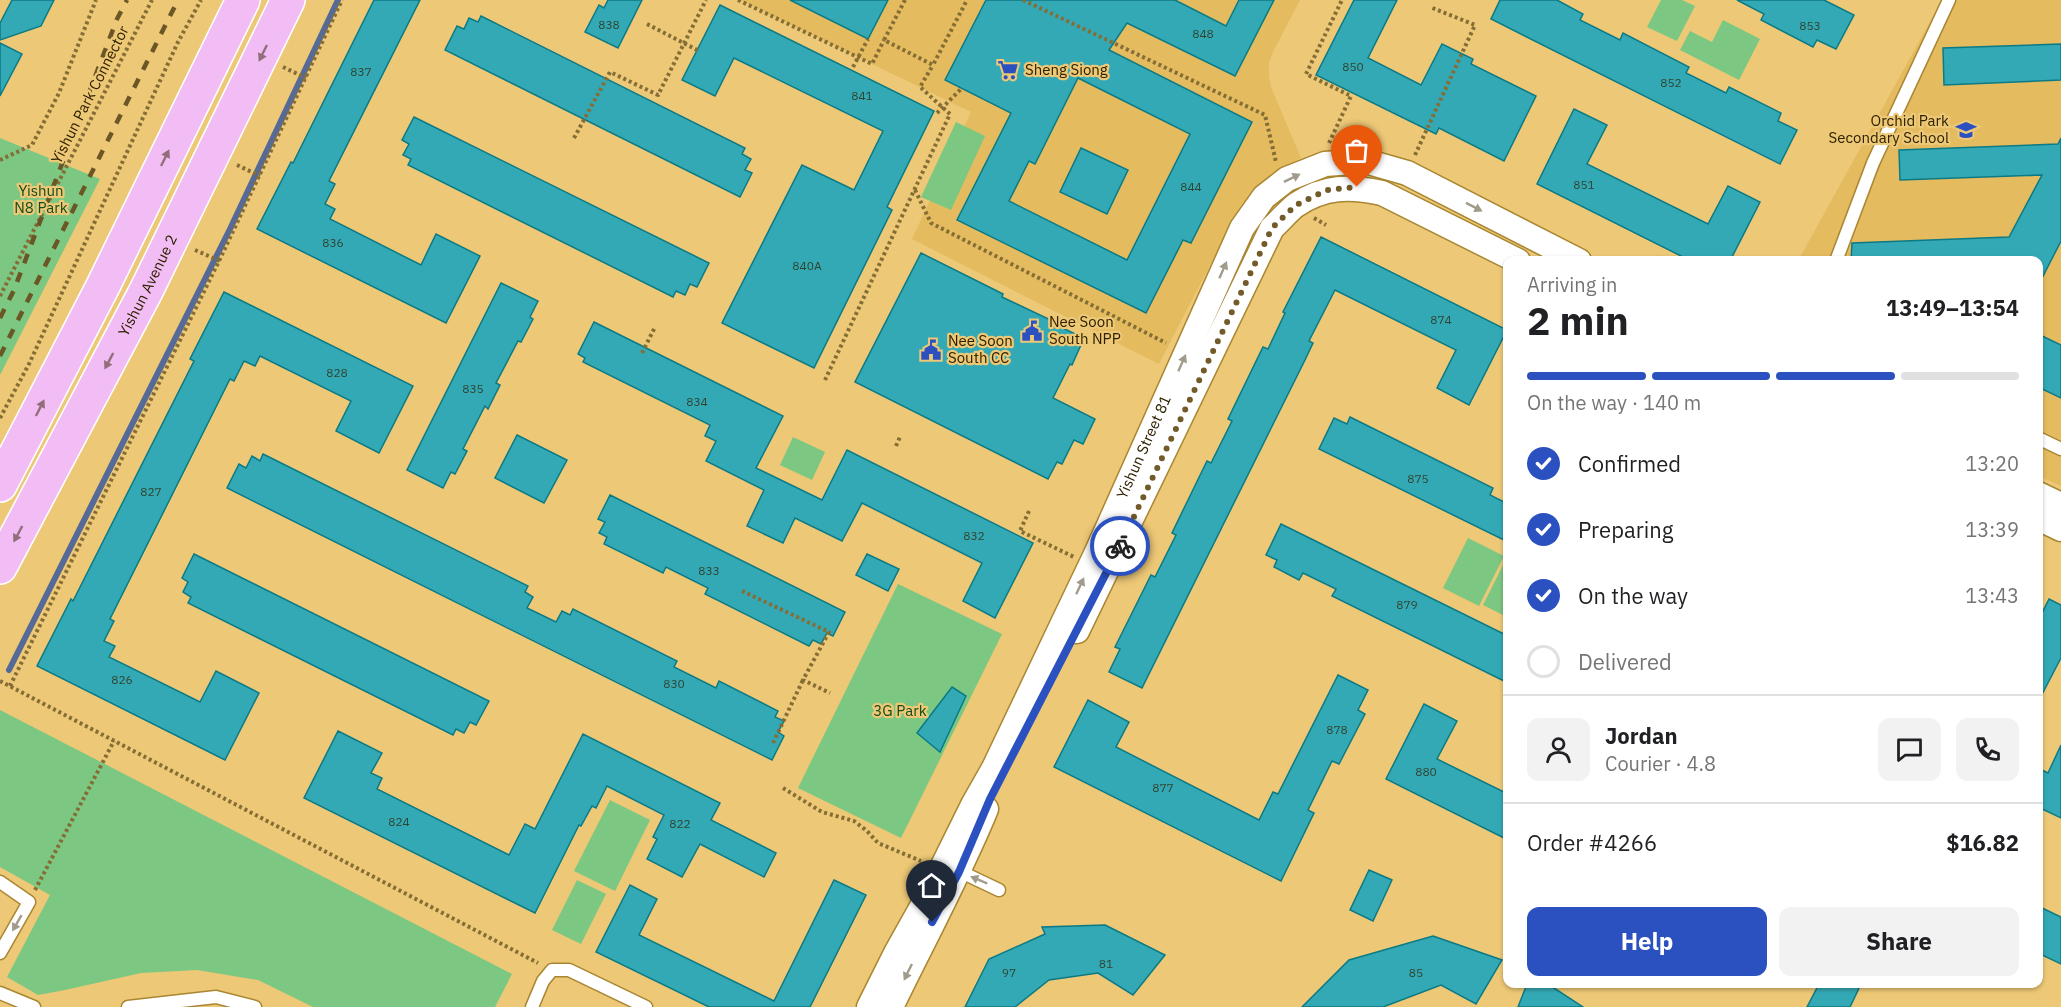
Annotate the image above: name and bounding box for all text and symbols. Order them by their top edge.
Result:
house number: 838 [598,17,620,32]
house number: 853 [1799,18,1821,33]
street label: Yishun Park Connector [47,22,133,167]
house number: 848 [1192,26,1214,41]
one-way arrow [258,44,267,61]
supermarket icon: Sheng Siong [996,58,1020,82]
house number: 850 [1342,59,1364,74]
place label: Sheng Siong [1025,60,1108,79]
house number: 837 [350,64,372,79]
house number: 852 [1660,75,1682,90]
house number: 841 [851,88,873,103]
place label: Orchid Park Secondary School [1829,111,1949,147]
school or university icon: Orchid Park Secondary School [1954,118,1978,142]
pin [1331,125,1382,187]
icon: bag [1340,134,1373,167]
one-way arrow [161,149,170,166]
one-way arrow [1283,174,1300,183]
house number: 851 [1573,177,1595,192]
house number: 844 [1180,179,1202,194]
park label: Yishun N8 Park [14,181,68,217]
one-way arrow [1465,202,1482,212]
street label: Yishun Avenue 2 [114,231,181,339]
house number: 836 [322,235,344,250]
house number: 840A [792,258,822,273]
one-way arrow [1218,260,1228,278]
text: Arriving in [1527,271,1617,298]
text: 13:49–13:54 [1886,293,2019,322]
text: 2 min [1527,295,1629,346]
place label: Nee Soon South NPP [1049,312,1121,348]
house number: 874 [1430,312,1452,327]
public building icon: Nee Soon South NPP [1020,319,1044,343]
place label: Nee Soon South CC [948,331,1013,367]
public building icon: Nee Soon South CC [919,338,943,362]
one-way arrow [104,353,113,370]
one-way arrow [1177,354,1186,371]
house number: 828 [326,365,348,380]
house number: 835 [462,381,484,396]
text: On the way · 140 m [1527,389,1701,416]
street label: Yishun Street 81 [1112,392,1175,502]
house number: 834 [686,394,708,409]
one-way arrow [35,400,45,417]
icon: check [1527,447,1560,480]
text: Confirmed [1578,449,1681,478]
text: 13:20 [1965,450,2019,477]
house number: 875 [1407,471,1429,486]
house number: 827 [140,484,162,499]
icon: check [1527,513,1560,546]
text: Preparing [1578,515,1673,544]
courier [1090,516,1150,576]
text: 13:39 [1965,516,2019,543]
one-way arrow [13,525,23,542]
house number: 832 [963,528,985,543]
icon: bike [1104,530,1137,563]
house number: 833 [698,563,720,578]
one-way arrow [1076,578,1085,595]
icon: check [1527,579,1560,612]
text: On the way [1578,581,1688,610]
text: 13:43 [1965,582,2019,609]
house number: 879 [1396,597,1418,612]
text: Delivered [1578,647,1672,676]
house number: 826 [111,672,133,687]
house number: 830 [663,676,685,691]
park label: 3G Park [873,701,927,720]
button: person [1527,718,1590,781]
button: chat [1878,718,1941,781]
button: phone [1956,718,2019,781]
text: Jordan [1605,721,1678,750]
house number: 878 [1326,722,1348,737]
text: Courier · 4.8 [1605,750,1716,777]
house number: 880 [1415,764,1437,779]
house number: 877 [1152,780,1174,795]
house number: 824 [388,814,410,829]
house number: 822 [669,816,691,831]
text: Order #4266 [1527,828,1657,857]
text: $16.82 [1946,828,2019,857]
pin [906,860,957,922]
icon: home [915,869,948,902]
one-way arrow [970,875,988,885]
button: Help [1527,907,1767,976]
button: Share [1779,907,2019,976]
one-way arrow [12,915,22,932]
house number: 81 [1099,956,1113,971]
one-way arrow [903,963,913,980]
house number: 97 [1002,965,1016,980]
house number: 85 [1409,965,1423,980]

